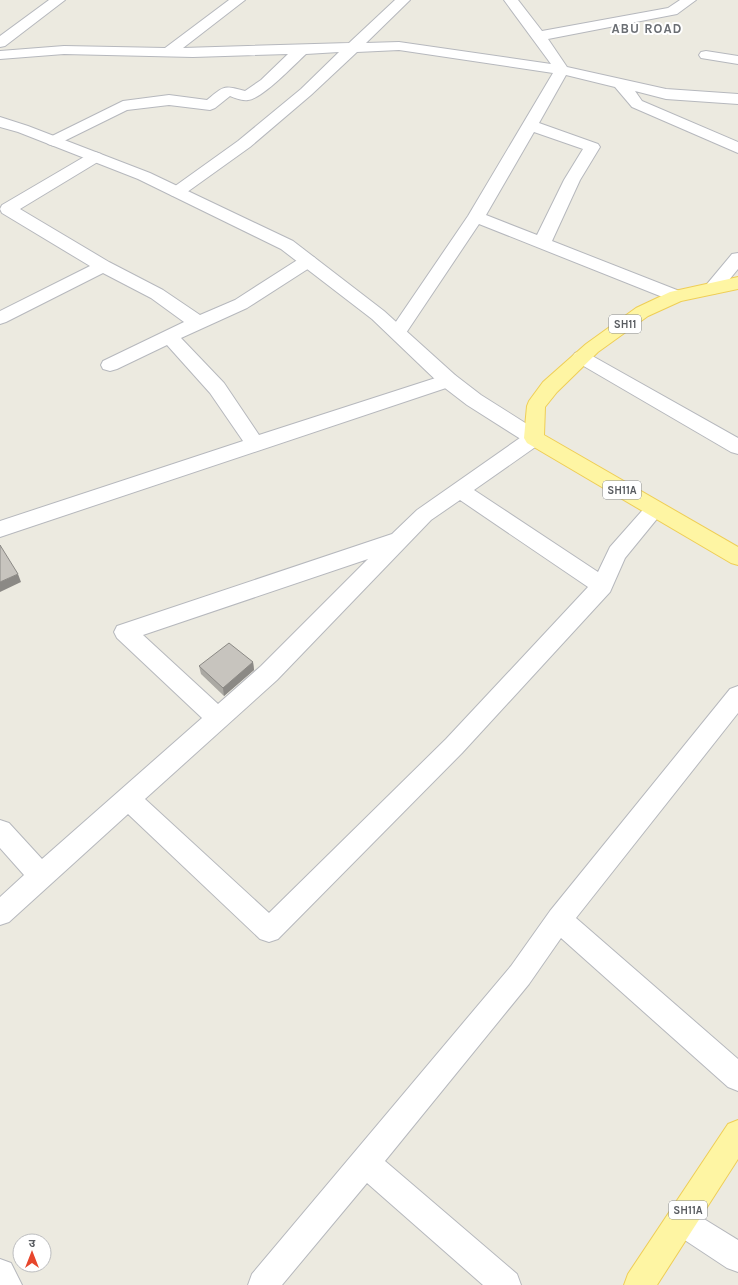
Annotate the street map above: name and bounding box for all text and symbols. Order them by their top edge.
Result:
district label: ABU ROAD [611,21,683,36]
road number: SH11 [609,315,641,333]
road number: SH11A [603,481,641,499]
road number: SH11A [669,1201,707,1219]
north arrow [12,1233,52,1273]
text: उ [29,1237,36,1250]

